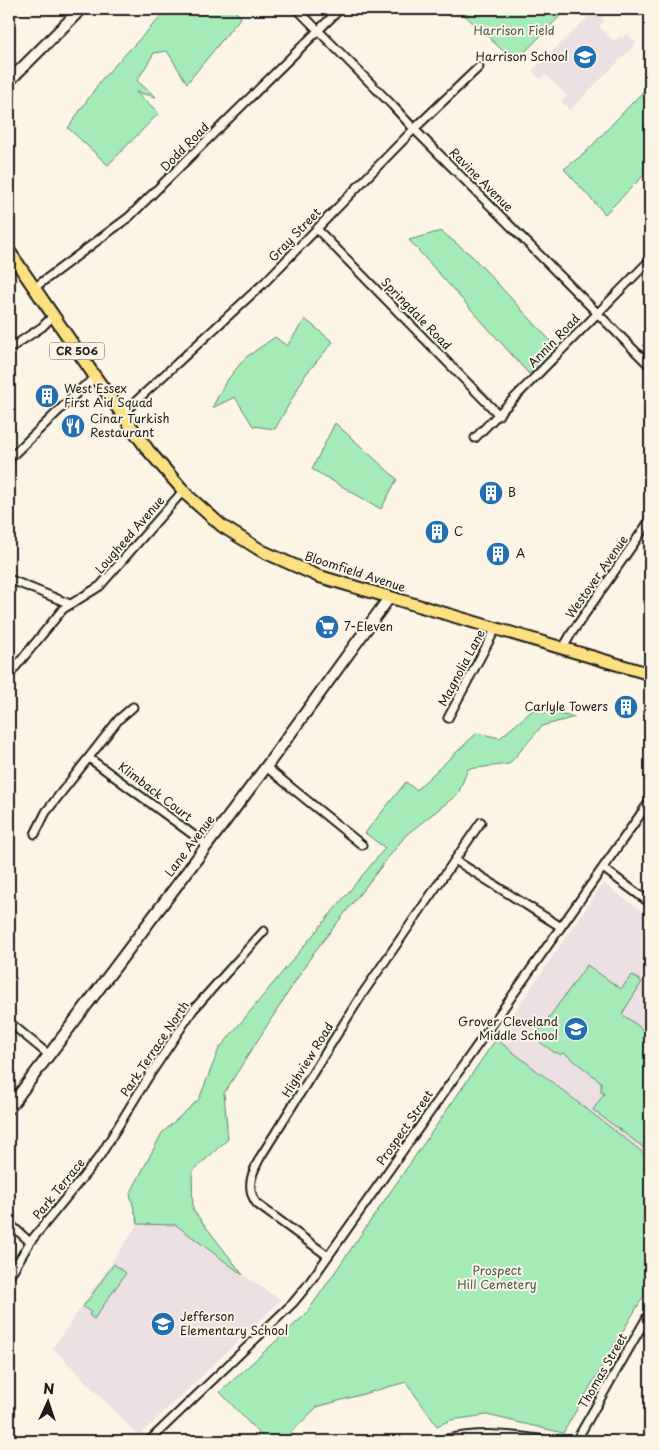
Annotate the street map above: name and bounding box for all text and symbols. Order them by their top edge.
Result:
park label: Harrison Field [473,21,555,39]
school or university icon: Harrison School [572,44,598,70]
place label: Harrison School [476,47,568,65]
street label: Dodd Road [156,118,213,175]
street label: Ravine Avenue [446,143,518,216]
street label: Gray Street [264,203,325,265]
street label: Springdale Road [377,273,456,354]
street label: Annin Road [523,309,583,371]
road number: CR 506 [50,342,104,360]
place label: West Essex First Aid Squad [64,379,153,411]
building icon: West Essex First Aid Squad [34,383,60,409]
place label: Cinar Turkish Restaurant [90,409,170,441]
restaurant icon: Cinar Turkish Restaurant [60,413,86,439]
building icon: B [478,480,504,506]
place label: B [508,483,516,501]
street label: Lougheed Avenue [90,491,168,577]
building icon: C [424,519,450,545]
place label: C [454,522,463,540]
street label: Westover Avenue [561,531,632,622]
building icon: A [485,541,511,567]
place label: A [516,544,525,562]
street label: Bloomfield Avenue [303,546,409,596]
supermarket icon: 7-Eleven [314,614,340,640]
place label: 7-Eleven [344,617,393,635]
street label: Magnolia Lane [433,626,489,709]
building icon: Carlyle Towers [613,694,639,720]
place label: Carlyle Towers [524,697,609,715]
street label: Klimback Court [115,757,196,825]
street label: Lane Avenue [160,810,219,880]
street label: Park Terrace North [115,997,193,1100]
place label: Grover Cleveland Middle School [458,1012,559,1044]
school or university icon: Grover Cleveland Middle School [563,1016,589,1042]
street label: Highview Road [277,1019,337,1100]
street label: Prospect Street [371,1086,437,1169]
street label: Park Terrace [28,1154,89,1223]
park label: Prospect Hill Cemetery [457,1261,537,1293]
place label: Jefferson Elementary School [180,1307,288,1339]
school or university icon: Jefferson Elementary School [150,1311,176,1337]
street label: Thomas Street [573,1329,631,1411]
north arrow [22,1378,72,1428]
text: N [43,1378,55,1399]

